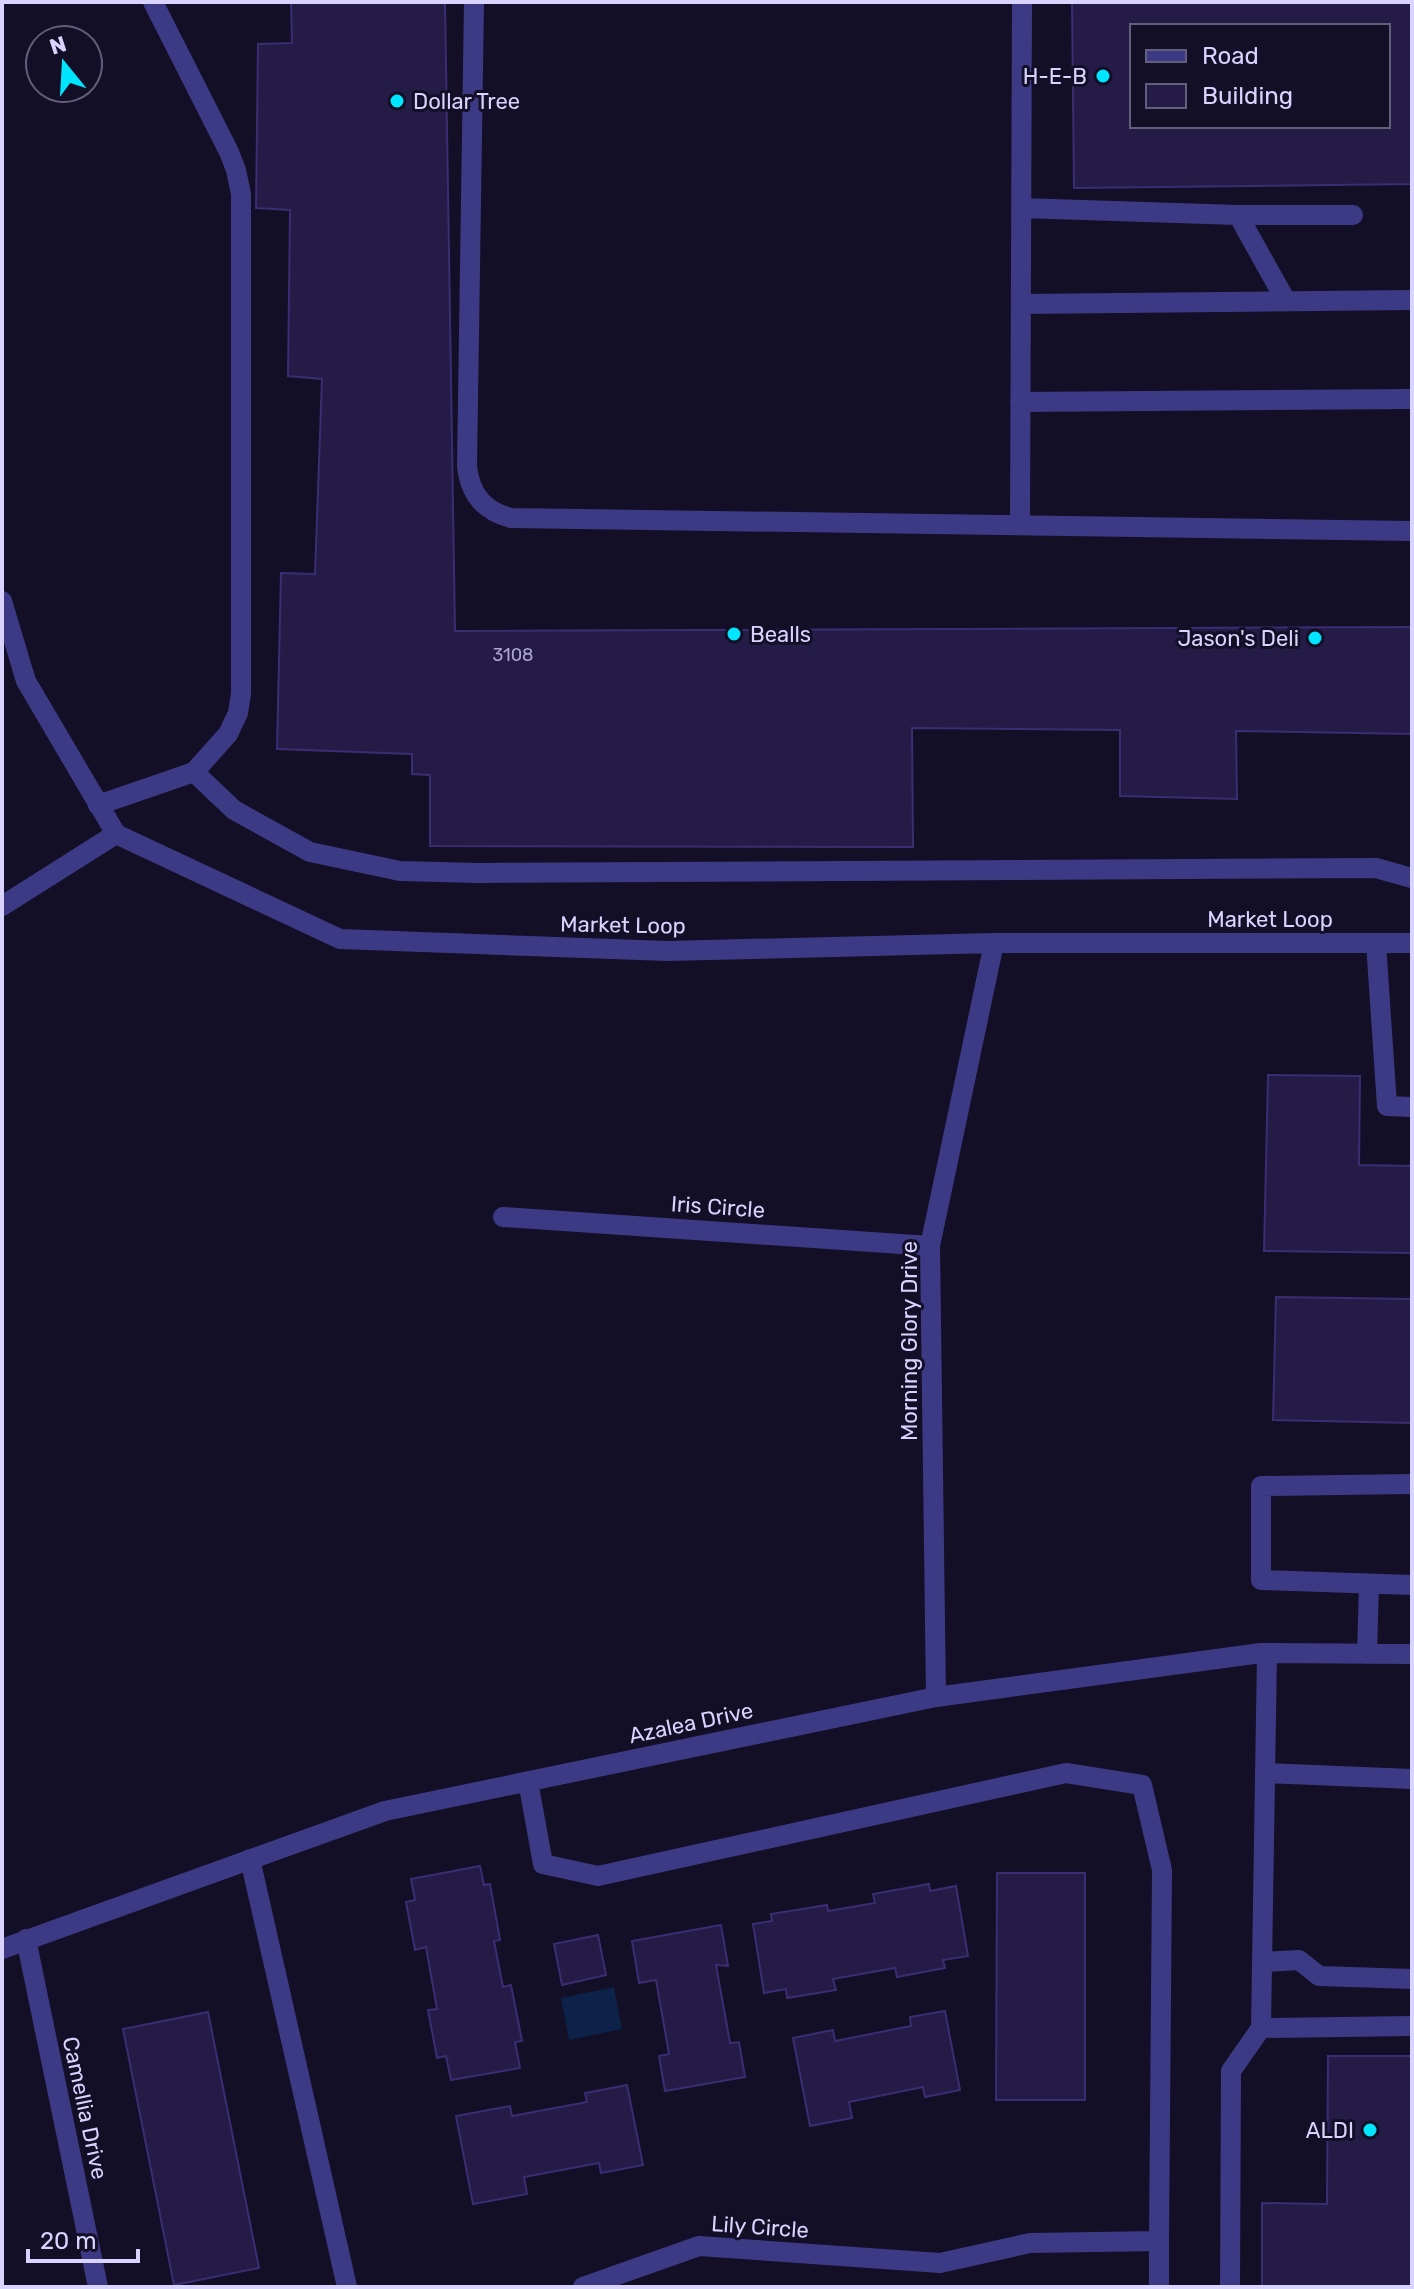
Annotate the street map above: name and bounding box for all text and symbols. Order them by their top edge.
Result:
north arrow [24,24,104,104]
legend [1130,24,1390,128]
text: N [46,30,70,61]
text: Road [1202,42,1259,70]
place label: H-E-B [1023,63,1087,90]
marker: H-E-B [1094,67,1112,85]
text: Building [1202,82,1293,110]
place label: Dollar Tree [413,88,520,115]
marker: Dollar Tree [388,92,406,110]
place label: Bealls [750,621,811,648]
marker: Bealls [725,625,743,643]
place label: Jason's Deli [1177,625,1299,652]
marker: Jason's Deli [1306,629,1324,647]
house number: 3108 [492,644,534,666]
street label: Market Loop [1207,906,1333,933]
street label: Market Loop [560,910,686,940]
street label: Iris Circle [670,1190,766,1224]
street label: Morning Glory Drive [896,1241,923,1441]
street label: Azalea Drive [626,1697,756,1749]
street label: Camellia Drive [57,2034,113,2182]
place label: ALDI [1306,2117,1354,2144]
marker: ALDI [1361,2121,1379,2139]
street label: Lily Circle [710,2210,810,2244]
scale bar [28,2213,138,2263]
text: 20 m [40,2227,97,2255]

